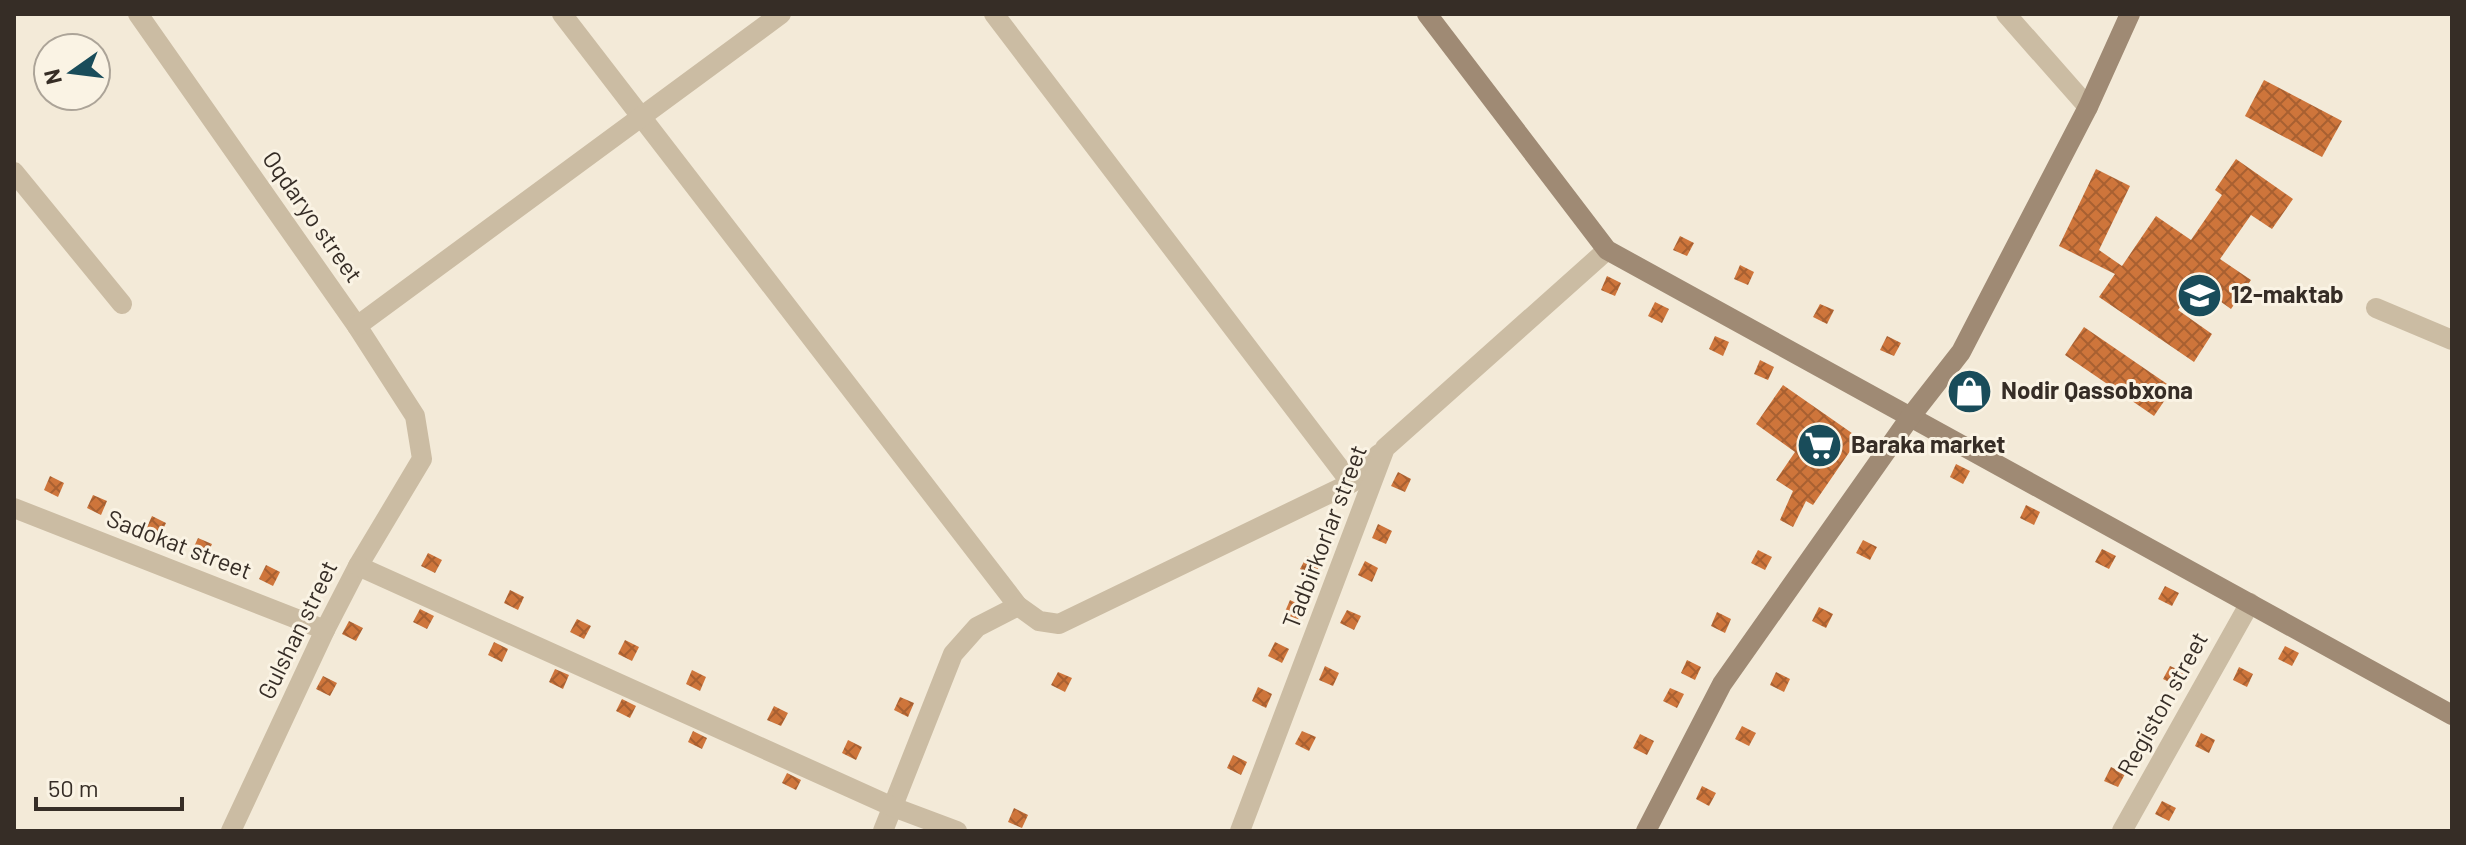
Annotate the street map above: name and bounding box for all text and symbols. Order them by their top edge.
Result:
north arrow [32,32,112,112]
text: N [37,67,66,87]
street label: Oqdaryo street [257,145,369,288]
school or university icon: 12-maktab [2176,271,2224,319]
place label: 12-maktab [2231,279,2344,308]
shop icon: Nodir Qassobxona [1946,367,1994,415]
place label: Nodir Qassobxona [2001,375,2193,404]
supermarket icon: Baraka market [1796,421,1844,469]
place label: Baraka market [1851,429,2005,458]
street label: Tadbirkorlar street [1275,441,1372,632]
street label: Sadokat street [103,503,256,585]
street label: Gulshan street [251,555,343,703]
street label: Registon street [2110,626,2213,780]
scale bar [36,761,182,811]
text: 50 m [48,773,99,802]

